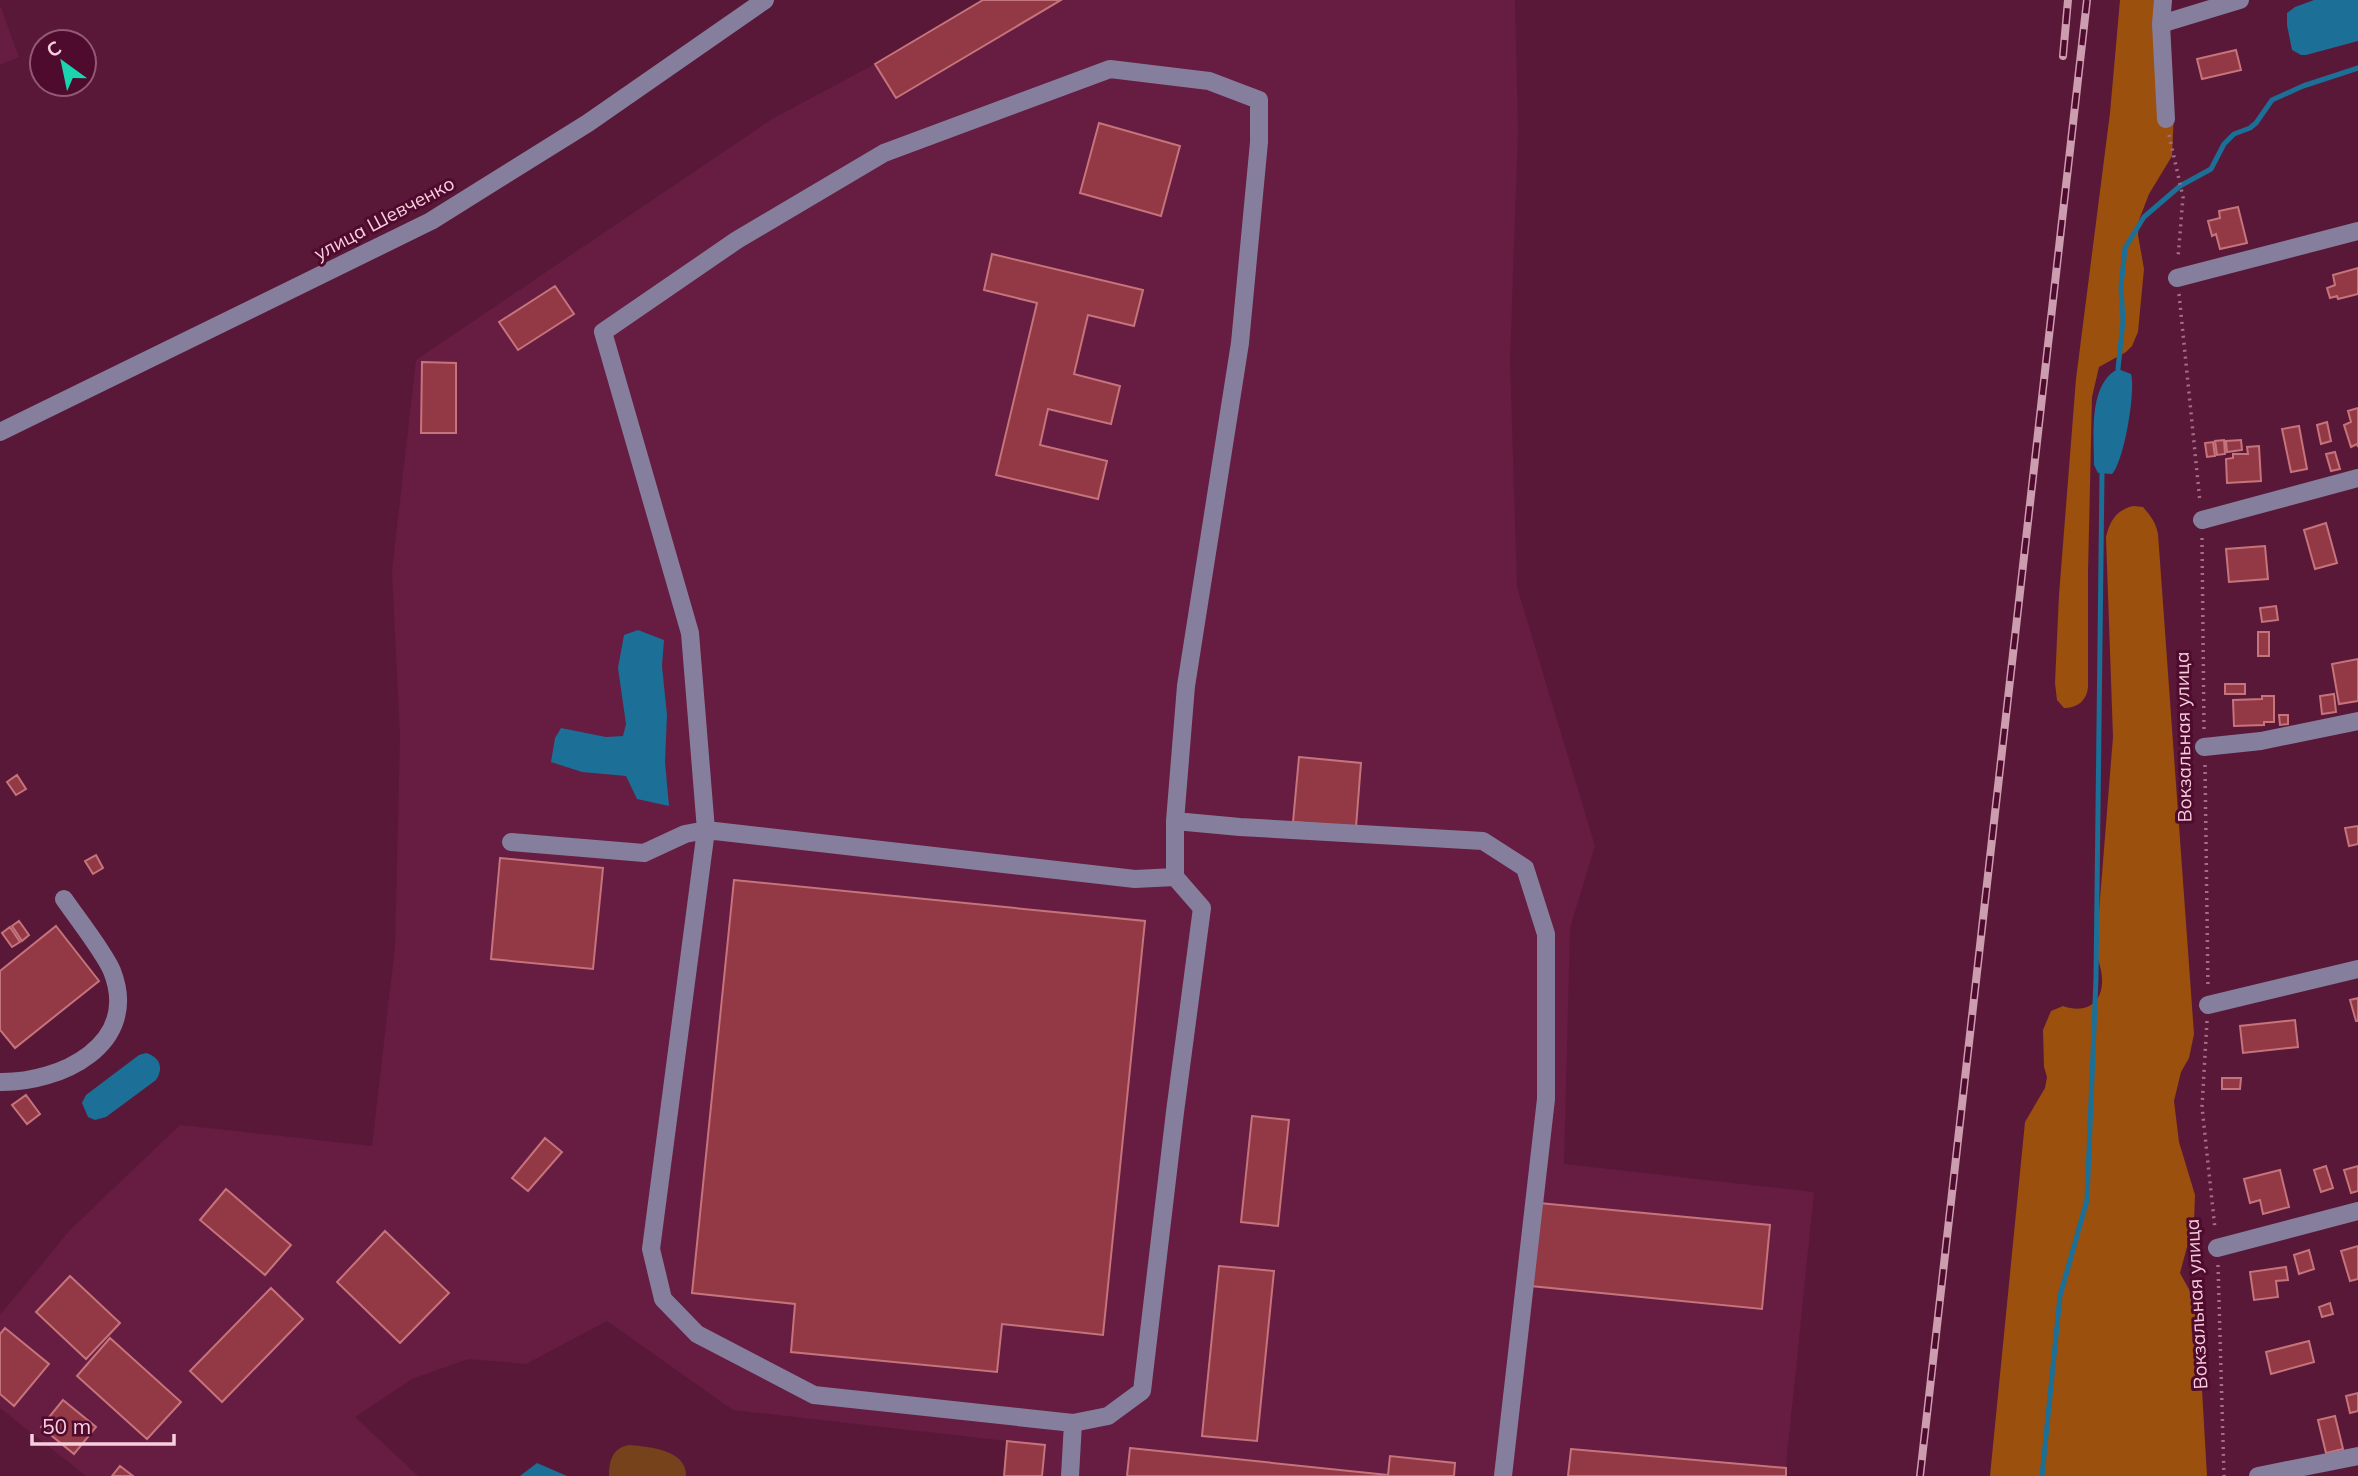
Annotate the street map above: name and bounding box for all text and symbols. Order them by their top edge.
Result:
north arrow [28,28,98,98]
text: С [42,35,66,62]
street label: улица Шевченко [310,171,458,265]
street label: Вокзальная улица [2170,651,2196,823]
street label: Вокзальная улица [2180,1218,2212,1390]
scale bar [32,1402,173,1446]
text: 50 m [42,1413,91,1439]

